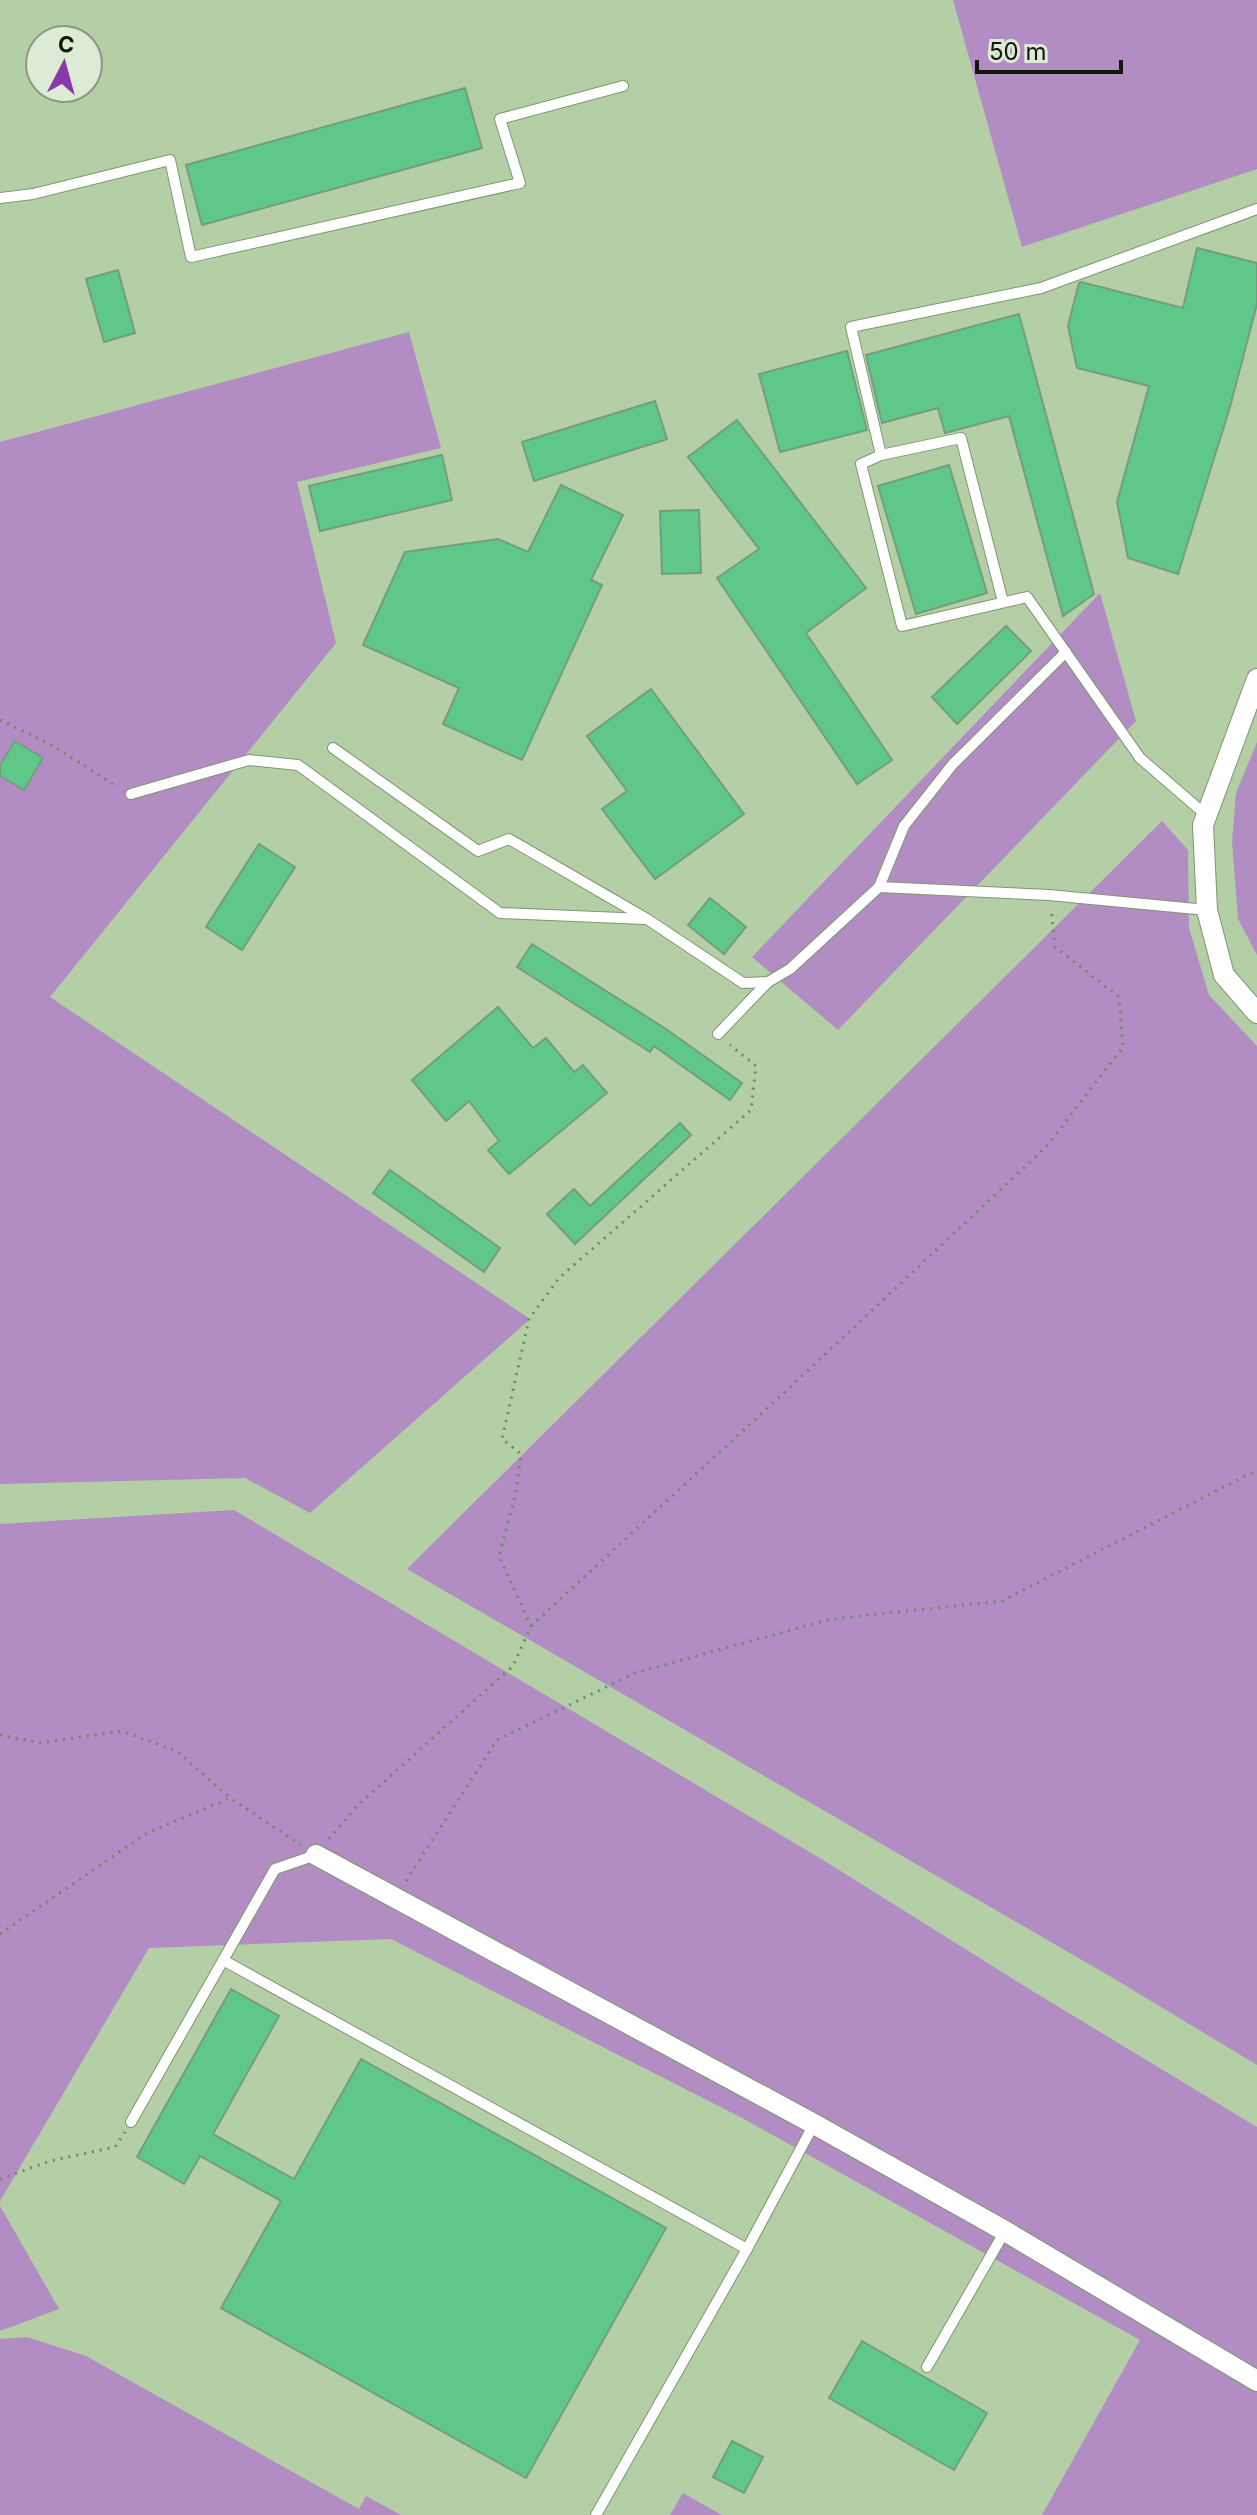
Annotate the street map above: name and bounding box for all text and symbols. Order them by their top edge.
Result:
north arrow [24,24,104,104]
scale bar [977,24,1121,74]
text: С [57,30,76,58]
text: 50 m [989,37,1047,66]

